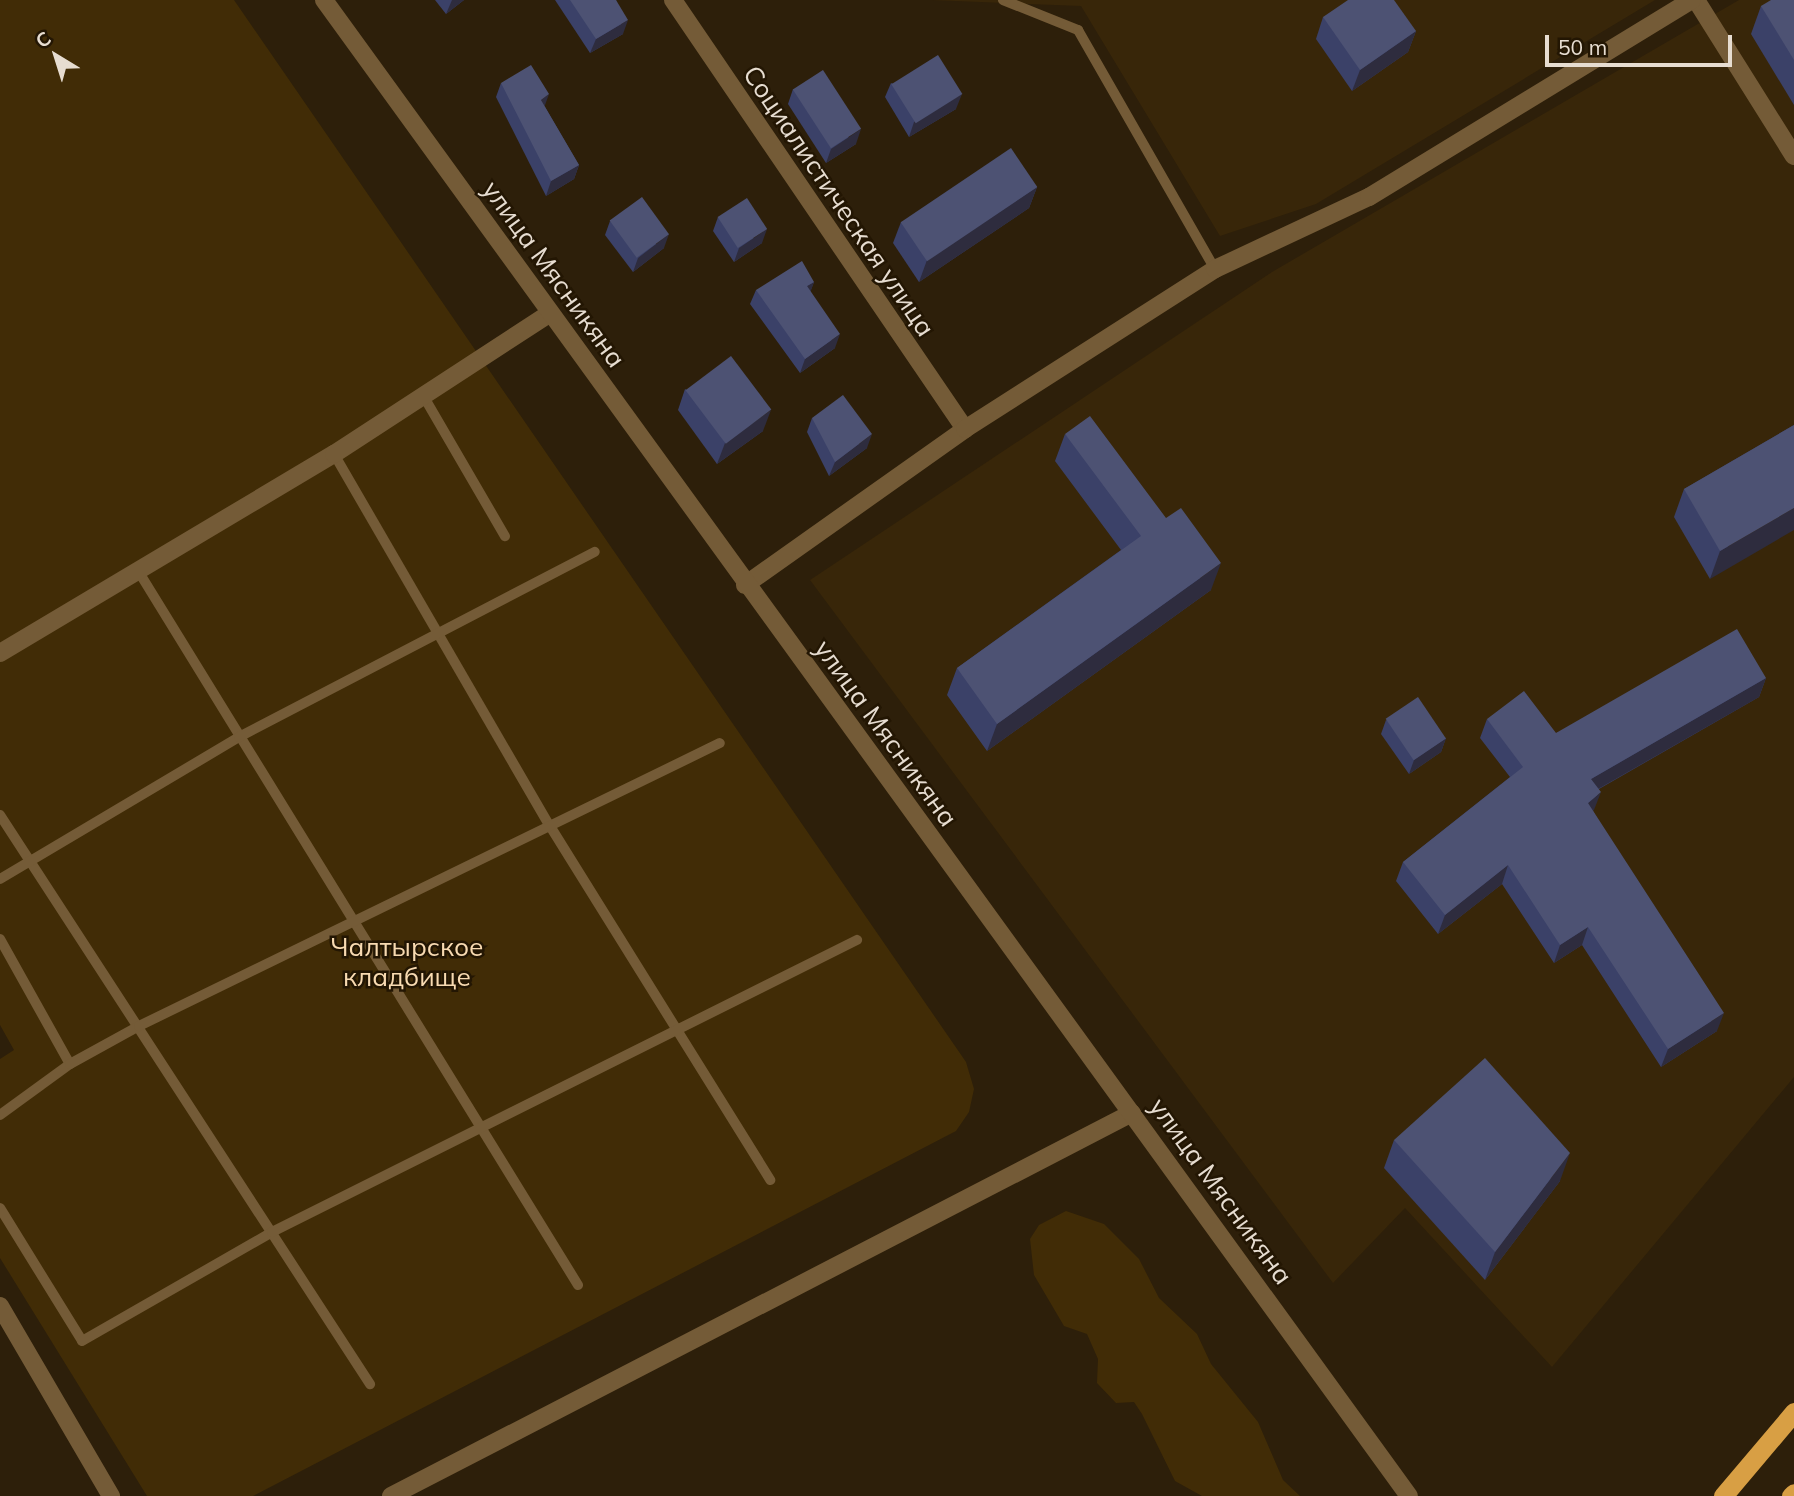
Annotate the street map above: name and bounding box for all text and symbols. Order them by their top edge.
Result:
north arrow [21,21,91,91]
scale bar [1549,21,1736,65]
text: С [31,26,56,53]
text: 50 m [1558,34,1607,60]
street label: Социалистическая улица [737,60,941,342]
street label: улица Мясникяна [476,175,632,373]
street label: улица Мясникяна [808,634,964,832]
park label: Чалтырское кладбище [331,931,483,992]
street label: улица Мясникяна [1143,1092,1299,1290]

